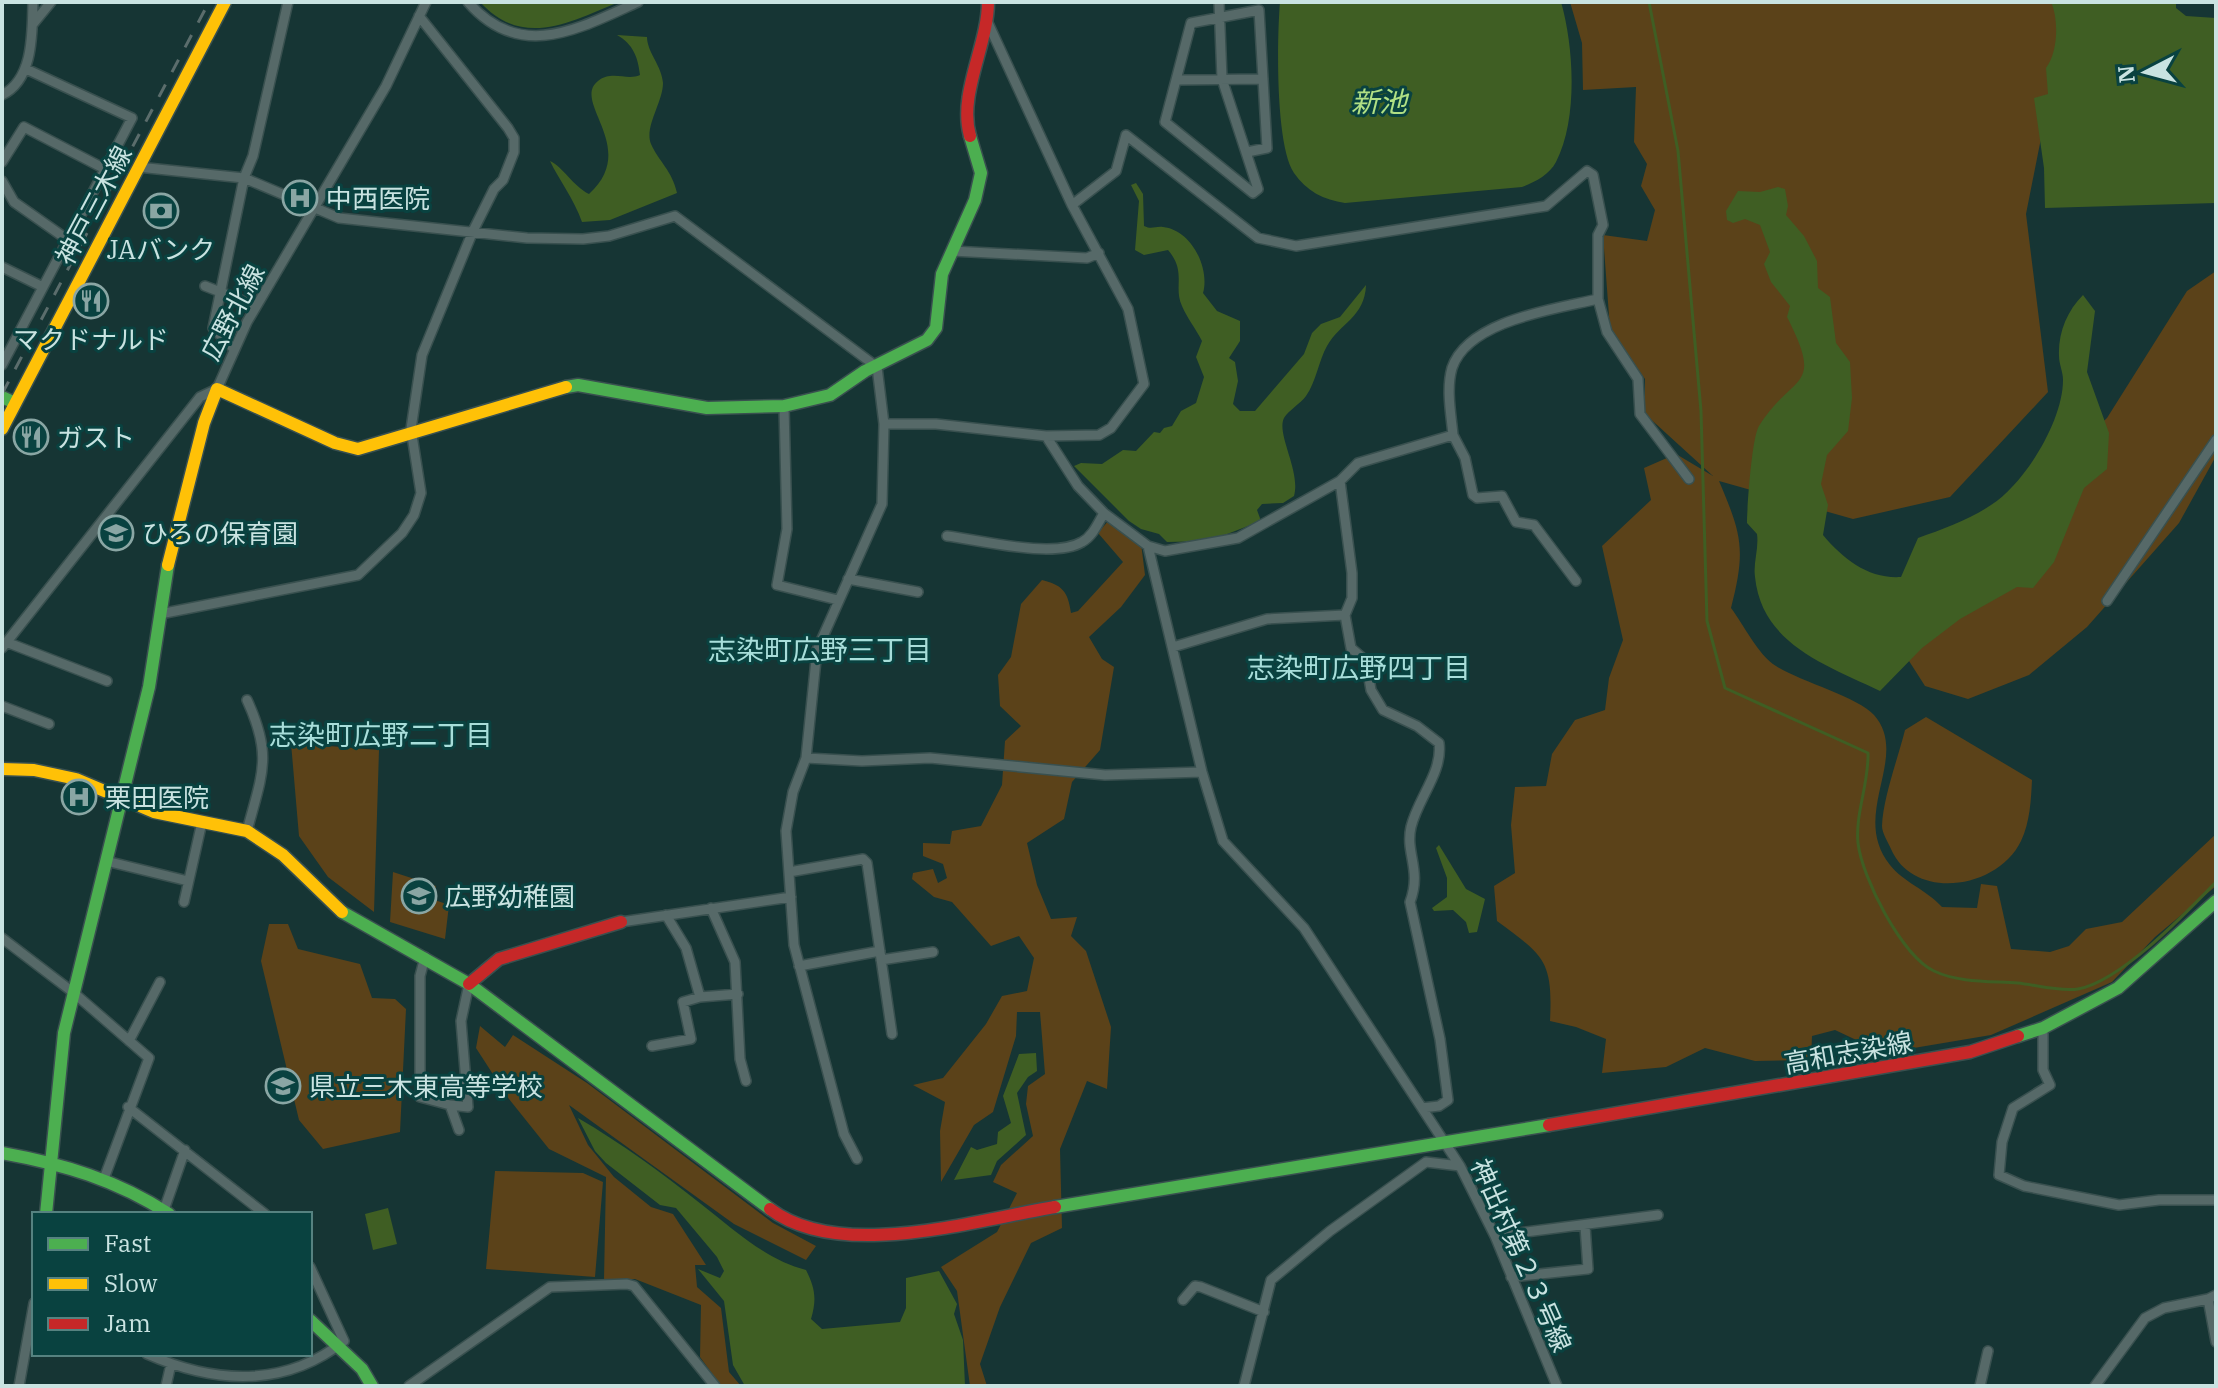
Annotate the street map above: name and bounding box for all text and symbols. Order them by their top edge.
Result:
north arrow [2106,32,2186,112]
text: N [2110,64,2141,84]
water label: 新池 [1351,83,1410,120]
street label: 神戸三木線 [47,140,139,270]
hospital icon: 中西医院 [281,179,319,217]
place label: 中西医院 [326,181,430,215]
bank icon: JAバンク [142,192,180,230]
place label: JAバンク [107,232,215,266]
street label: 広野北線 [193,258,271,366]
restaurant icon: マクドナルド [72,282,110,320]
place label: マクドナルド [13,322,169,356]
restaurant icon: ガスト [12,418,50,456]
place label: ガスト [57,420,135,454]
school or university icon: ひろの保育園 [97,514,135,552]
place label: ひろの保育園 [142,516,298,550]
district label: 志染町広野三丁目 [708,631,932,668]
district label: 志染町広野四丁目 [1247,649,1471,686]
district label: 志染町広野二丁目 [269,716,493,753]
hospital icon: 栗田医院 [60,778,98,816]
place label: 栗田医院 [105,780,209,814]
school or university icon: 広野幼稚園 [400,877,438,915]
place label: 広野幼稚園 [445,879,575,913]
street label: 高和志染線 [1781,1024,1915,1080]
school or university icon: 県立三木東高等学校 [264,1067,302,1105]
place label: 県立三木東高等学校 [309,1069,543,1103]
street label: 神出村第２３号線 [1464,1153,1580,1357]
legend [32,1212,312,1356]
text: Fast [104,1227,151,1259]
text: Slow [104,1267,158,1299]
text: Jam [104,1307,151,1339]

